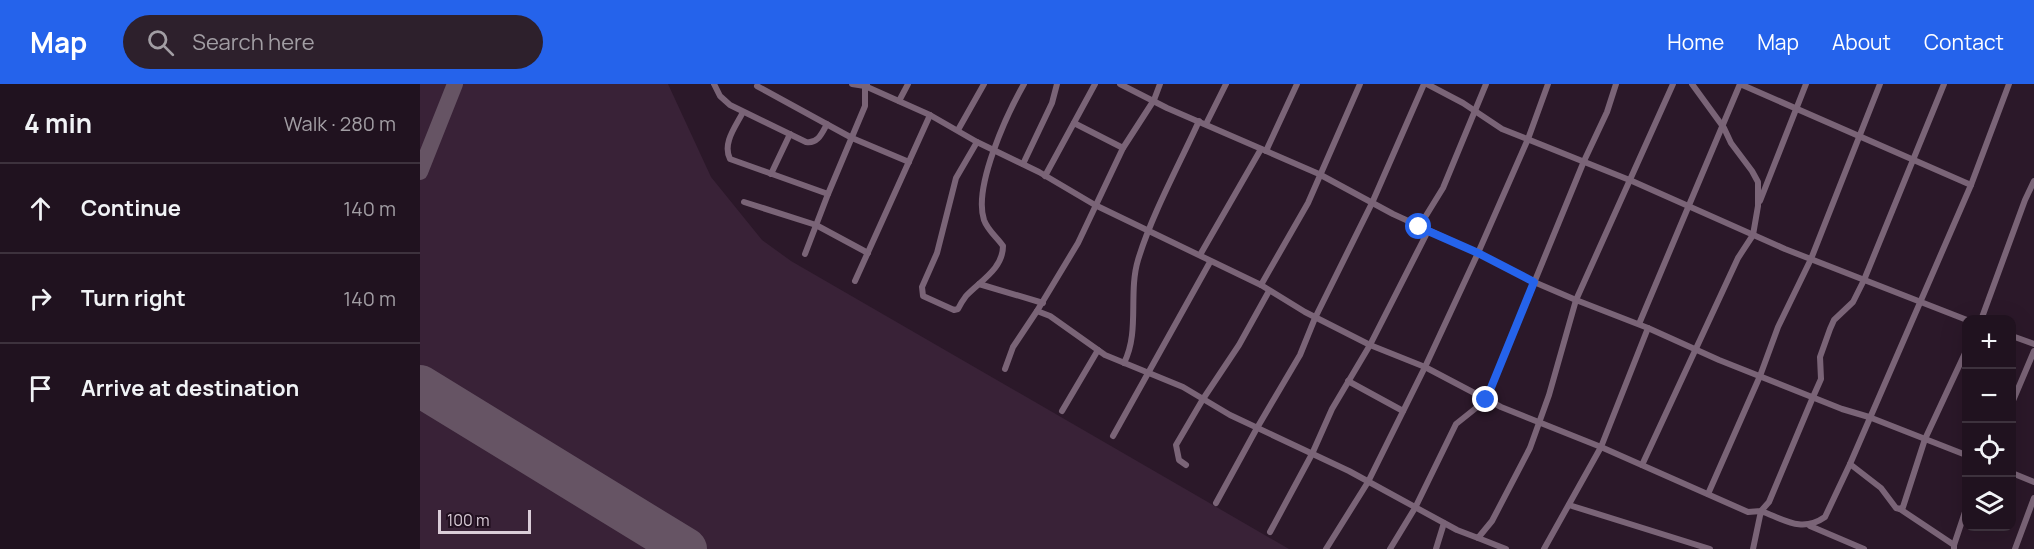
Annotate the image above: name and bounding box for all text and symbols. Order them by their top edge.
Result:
search box [123,15,543,69]
text: Map [30,23,87,61]
icon: search [144,26,177,59]
text: Search here [192,27,315,57]
text: Home [1667,28,1724,56]
text: Map [1757,28,1799,56]
text: About [1832,28,1891,56]
text: Contact [1924,28,2004,56]
text: 4 min [24,105,92,141]
text: Walk · 280 m [284,110,396,137]
icon: ahead [24,192,57,225]
text: Continue [81,193,181,223]
text: 140 m [343,195,396,222]
route start [1405,213,1431,239]
icon: right [24,282,57,315]
text: Turn right [81,283,186,313]
text: 140 m [343,285,396,312]
map controls [1962,315,2016,531]
button: + [1962,315,2016,369]
button: − [1962,369,2016,423]
icon: arrive [24,372,57,405]
text: Arrive at destination [81,373,299,403]
route end [1472,386,1498,412]
button: locate [1962,423,2016,477]
button: layers [1962,477,2016,531]
scale bar [438,507,531,534]
text: 100 m [447,509,490,531]

